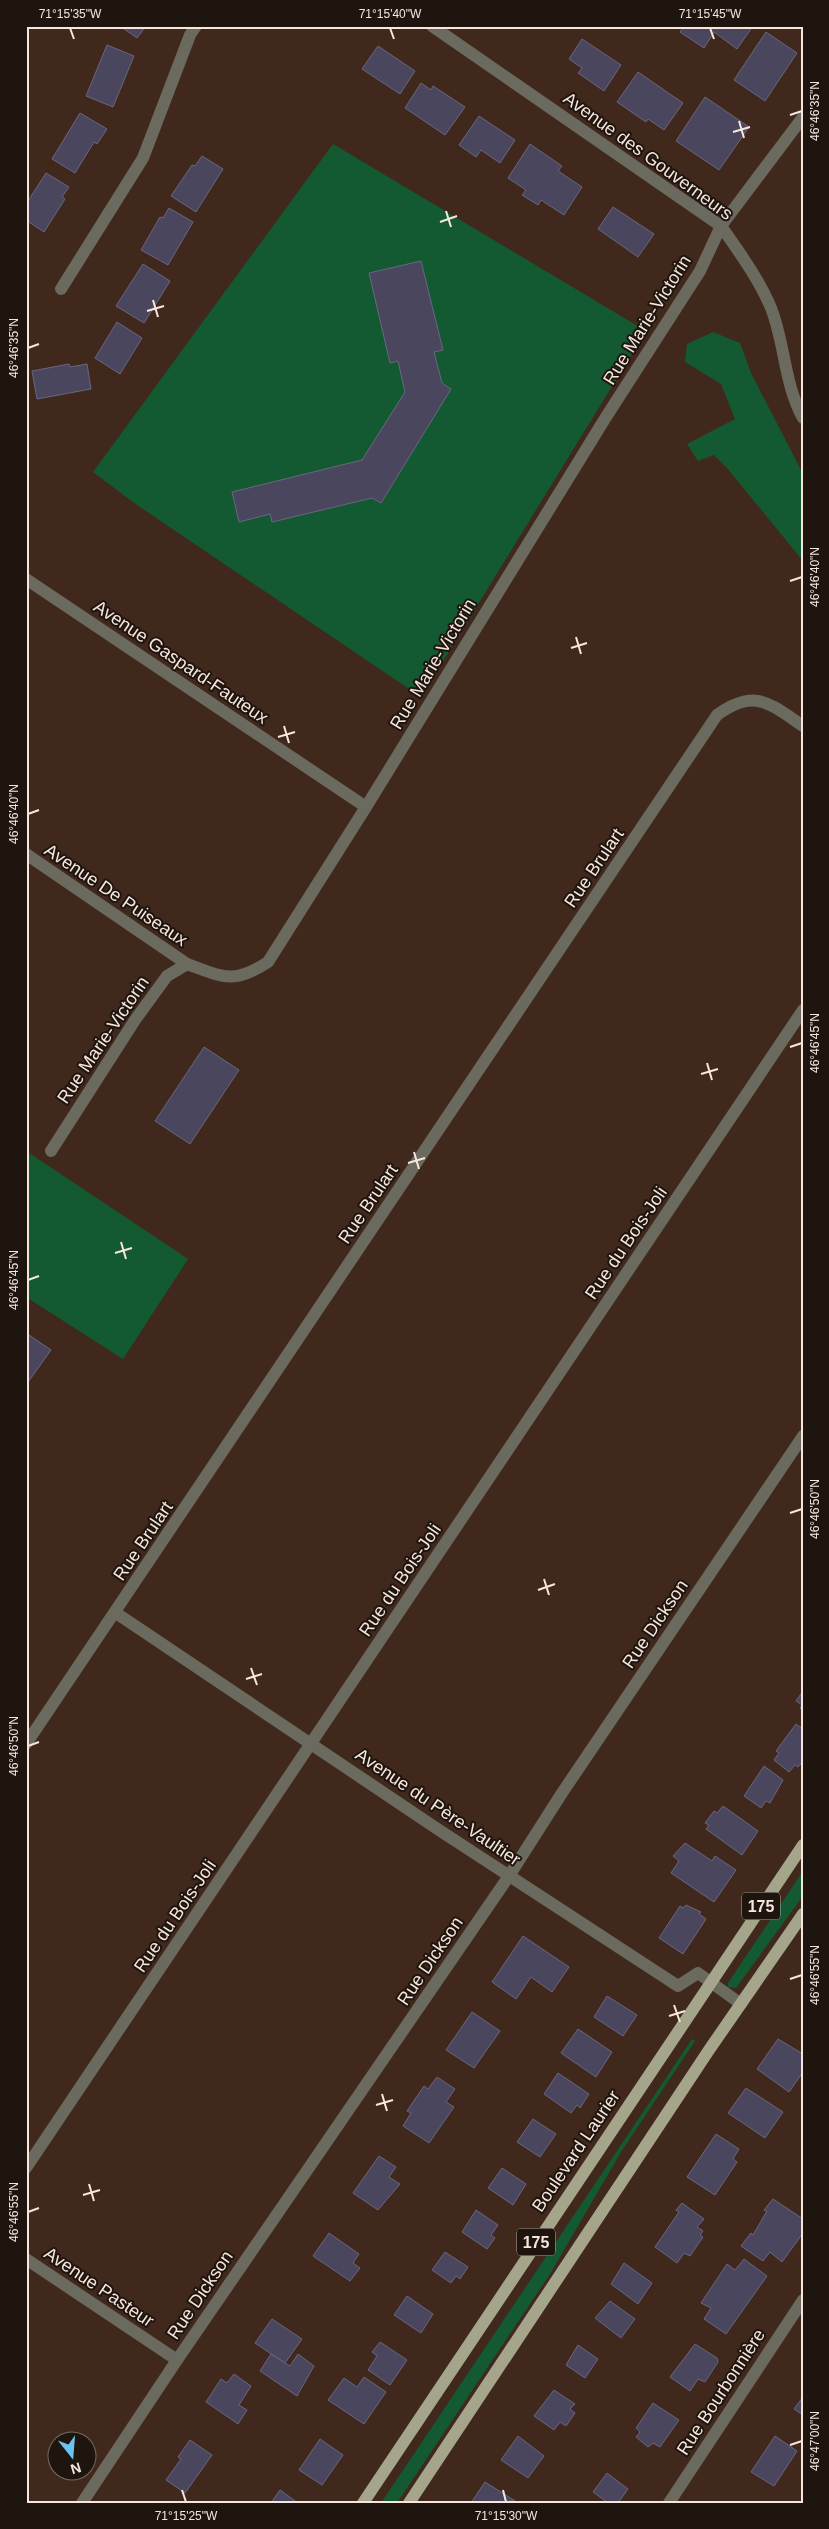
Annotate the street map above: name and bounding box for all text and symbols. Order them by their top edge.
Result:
text: 71°15'35"W [39,7,102,21]
text: 71°15'40"W [359,7,422,21]
text: 71°15'45"W [679,7,742,21]
text: 46°46'35"N [808,81,822,141]
street label: Avenue des Gouverneurs [560,88,736,224]
street label: Rue Marie-Victorin [599,252,695,388]
text: 46°46'35"N [7,318,21,378]
text: 46°46'40"N [808,547,822,607]
street label: Rue Marie-Victorin [386,595,480,733]
street label: Avenue Gaspard-Fauteux [90,596,272,728]
text: 46°46'40"N [7,784,21,844]
street label: Rue Brulart [560,825,628,911]
street label: Avenue De Puiseaux [41,840,191,950]
street label: Rue Marie-Victorin [53,973,153,1107]
text: 46°46'45"N [808,1013,822,1073]
street label: Rue Brulart [334,1161,402,1247]
street label: Rue du Bois-Joli [581,1183,671,1303]
text: 46°46'45"N [7,1250,21,1310]
text: 46°46'50"N [808,1479,822,1539]
street label: Rue Brulart [109,1498,177,1584]
street label: Rue du Bois-Joli [355,1520,445,1640]
street label: Rue Dickson [618,1576,692,1672]
text: 46°46'50"N [7,1716,21,1776]
street label: Avenue du Père-Vaultier [352,1744,524,1870]
street label: Rue du Bois-Joli [130,1856,220,1976]
road number: 175 [742,1892,780,1920]
street label: Rue Dickson [393,1913,467,2009]
text: 46°46'55"N [808,1945,822,2005]
street label: Boulevard Laurier [528,2087,624,2215]
text: 46°46'55"N [7,2182,21,2242]
road number: 175 [517,2228,555,2256]
street label: Avenue Pasteur [40,2243,158,2331]
street label: Rue Dickson [163,2247,237,2343]
street label: Rue Bourbonnière [673,2325,769,2459]
text: 46°47'00"N [808,2411,822,2471]
north arrow [48,2432,98,2482]
text: N [69,2459,83,2478]
text: 71°15'25"W [155,2509,218,2523]
text: 71°15'30"W [475,2509,538,2523]

